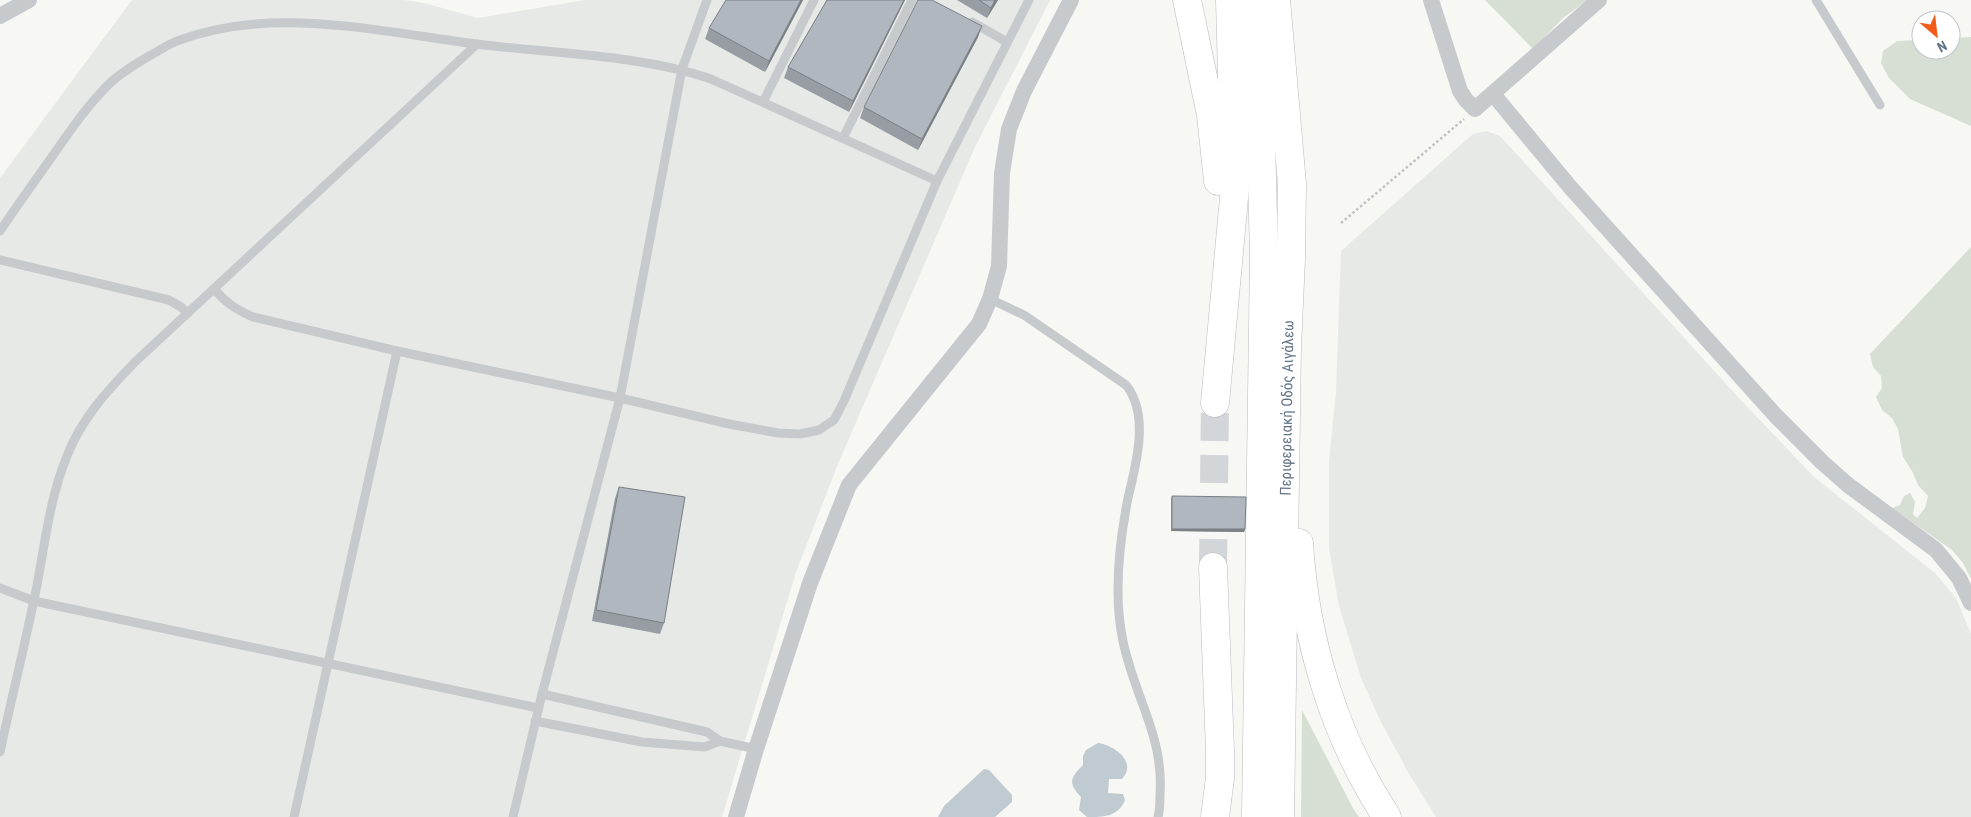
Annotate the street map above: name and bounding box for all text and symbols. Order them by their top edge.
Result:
north arrow [1911,10,1961,60]
text: N [1935,37,1950,56]
street label: Περιφερειακή Οδός Αιγάλεω [1276,320,1298,496]

